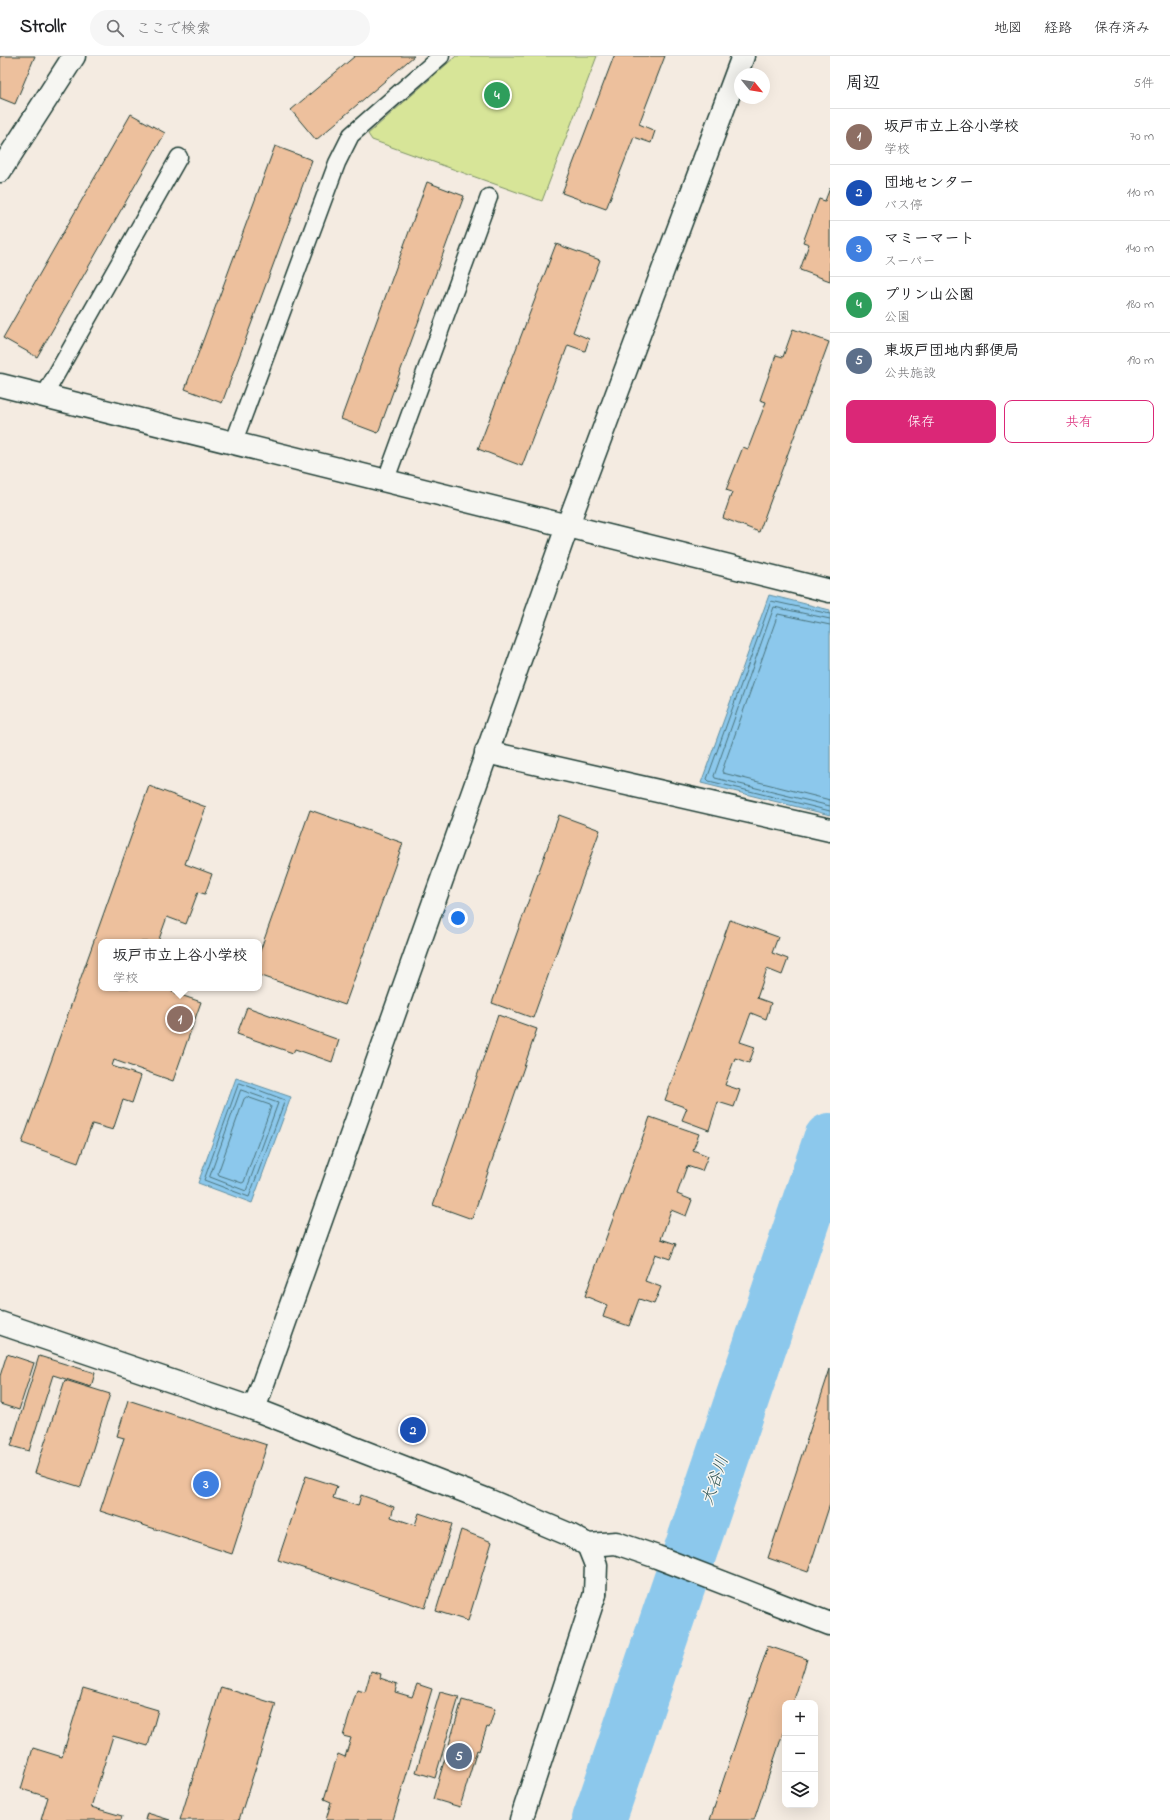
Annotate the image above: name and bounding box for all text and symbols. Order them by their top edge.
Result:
search box [90,10,370,46]
text: Strollr [20,14,66,41]
icon: search [104,17,126,39]
text: ここで検索 [136,18,211,40]
text: 地図 [994,18,1022,39]
text: 経路 [1044,18,1072,39]
text: 保存済み [1094,18,1150,39]
north arrow [734,68,770,104]
text: 周辺 [846,71,880,96]
text: 5件 [1134,74,1154,93]
pin: 4 [484,80,510,110]
text: 坂戸市立上谷小学校 [884,116,1019,138]
text: 1 [857,127,861,146]
text: 70 m [1130,127,1154,146]
text: 学校 [884,140,910,159]
text: 団地センター [884,172,974,194]
text: 2 [856,183,862,202]
text: 110 m [1127,183,1154,202]
text: バス停 [884,196,923,215]
text: マミーマート [884,228,975,250]
text: 3 [856,239,862,258]
text: 140 m [1126,239,1154,258]
text: スーパー [884,252,935,271]
text: プリン山公園 [884,284,974,306]
text: 4 [856,295,862,314]
text: 180 m [1126,295,1154,314]
text: 公園 [884,308,910,327]
text: 東坂戸団地内郵便局 [884,340,1019,362]
text: 5 [855,351,863,370]
text: 190 m [1127,351,1154,370]
text: 公共施設 [884,364,936,383]
button: 保存 [846,400,996,443]
button: 共有 [1004,400,1154,443]
your location [448,908,468,928]
popup [98,939,262,991]
text: 坂戸市立上谷小学校 [112,945,248,967]
text: 学校 [112,969,139,988]
pin: 1 [167,1004,193,1034]
pin: 2 [400,1415,426,1445]
water label: 大谷川 [695,1452,736,1509]
pin: 3 [193,1469,219,1499]
map controls [782,1700,818,1808]
button: + [782,1700,818,1736]
button: − [782,1736,818,1772]
pin: 5 [446,1741,472,1771]
button: layers [782,1772,818,1808]

